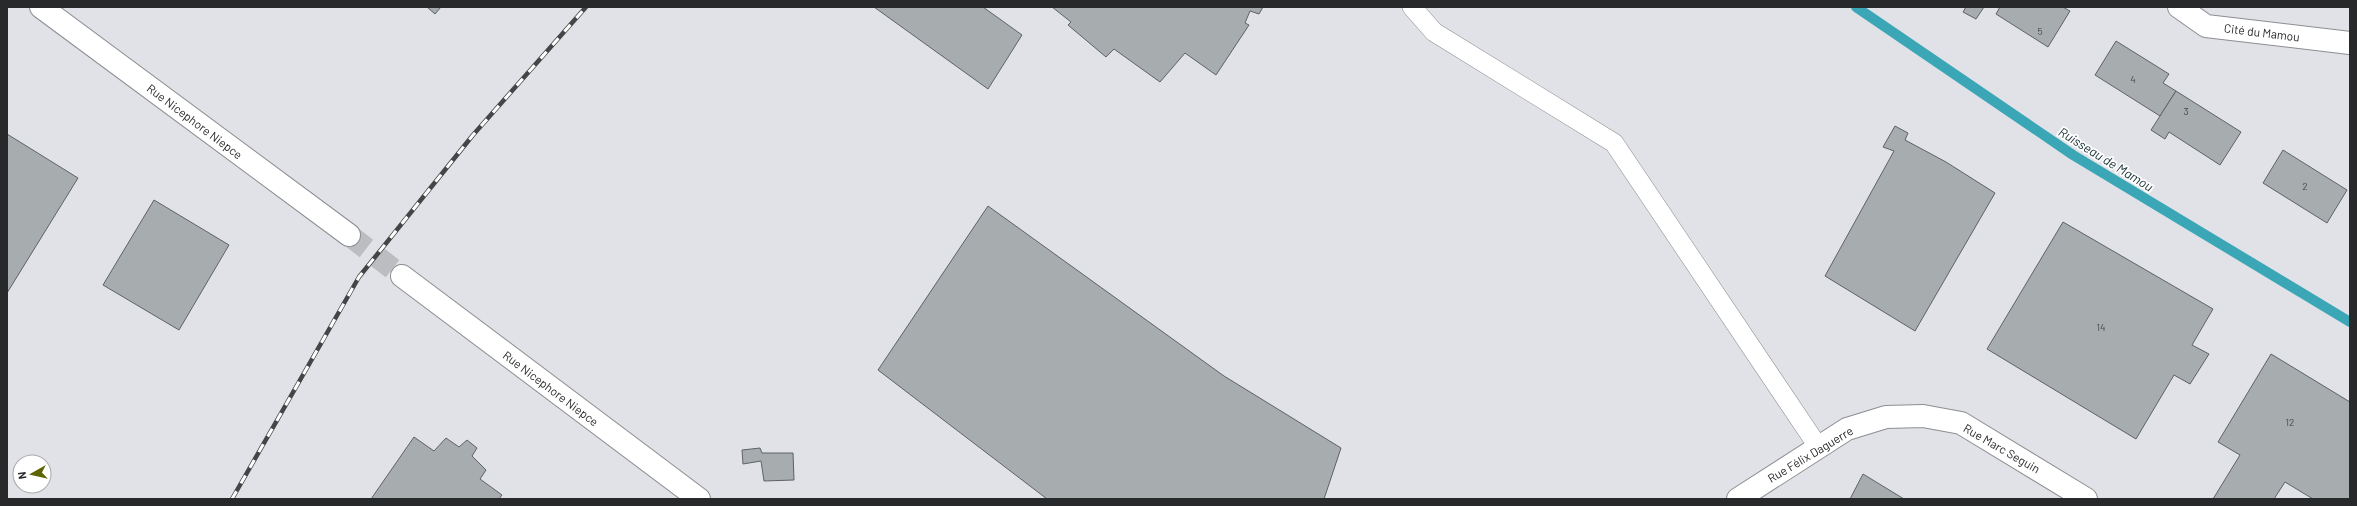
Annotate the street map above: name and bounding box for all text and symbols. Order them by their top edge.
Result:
street label: Cité du Mamou [2223,20,2301,44]
house number: 5 [2037,25,2043,37]
house number: 4 [2130,73,2136,85]
street label: Rue Nicephore Niepce [145,81,245,161]
house number: 3 [2183,105,2189,117]
water label: Ruisseau de Mamou [2056,123,2156,195]
house number: 2 [2302,180,2308,192]
house number: 14 [2096,321,2106,333]
street label: Rue Nicephore Niepce [501,348,601,428]
house number: 12 [2286,416,2294,428]
street label: Rue Marc Seguin [1961,420,2043,476]
street label: Rue Félix Daguerre [1765,423,1855,485]
north arrow [12,454,52,494]
text: N [15,471,29,480]

